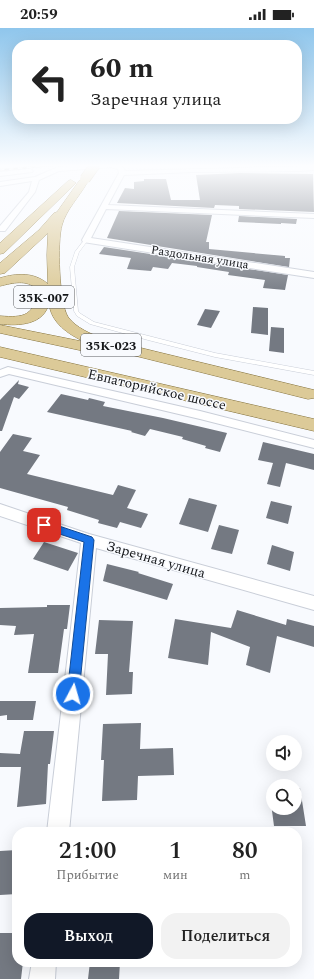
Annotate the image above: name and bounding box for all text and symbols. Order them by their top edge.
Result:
text: 20:59 [20,3,58,26]
text: 60 m [90,47,154,90]
icon: left [24,56,76,108]
text: Заречная улица [90,86,221,113]
street label: Раздольная улица [150,240,250,275]
road number: 35К-007 [14,286,74,308]
road number: 35К-023 [81,334,141,356]
street label: Евпаторийское шоссе [86,363,228,416]
pin [27,508,61,542]
icon: arrive [33,514,55,536]
street label: Заречная улица [104,535,208,584]
position arrow [52,673,94,715]
map controls [266,735,302,815]
button: sound [266,735,302,771]
button: search [266,779,302,815]
text: 21:00 [59,833,116,869]
text: 1 [169,833,182,869]
text: 80 [232,833,258,869]
text: Прибытие [56,865,119,885]
text: мин [163,865,188,885]
text: m [239,865,250,885]
button: Выход [24,913,153,959]
button: Поделиться [161,913,290,959]

